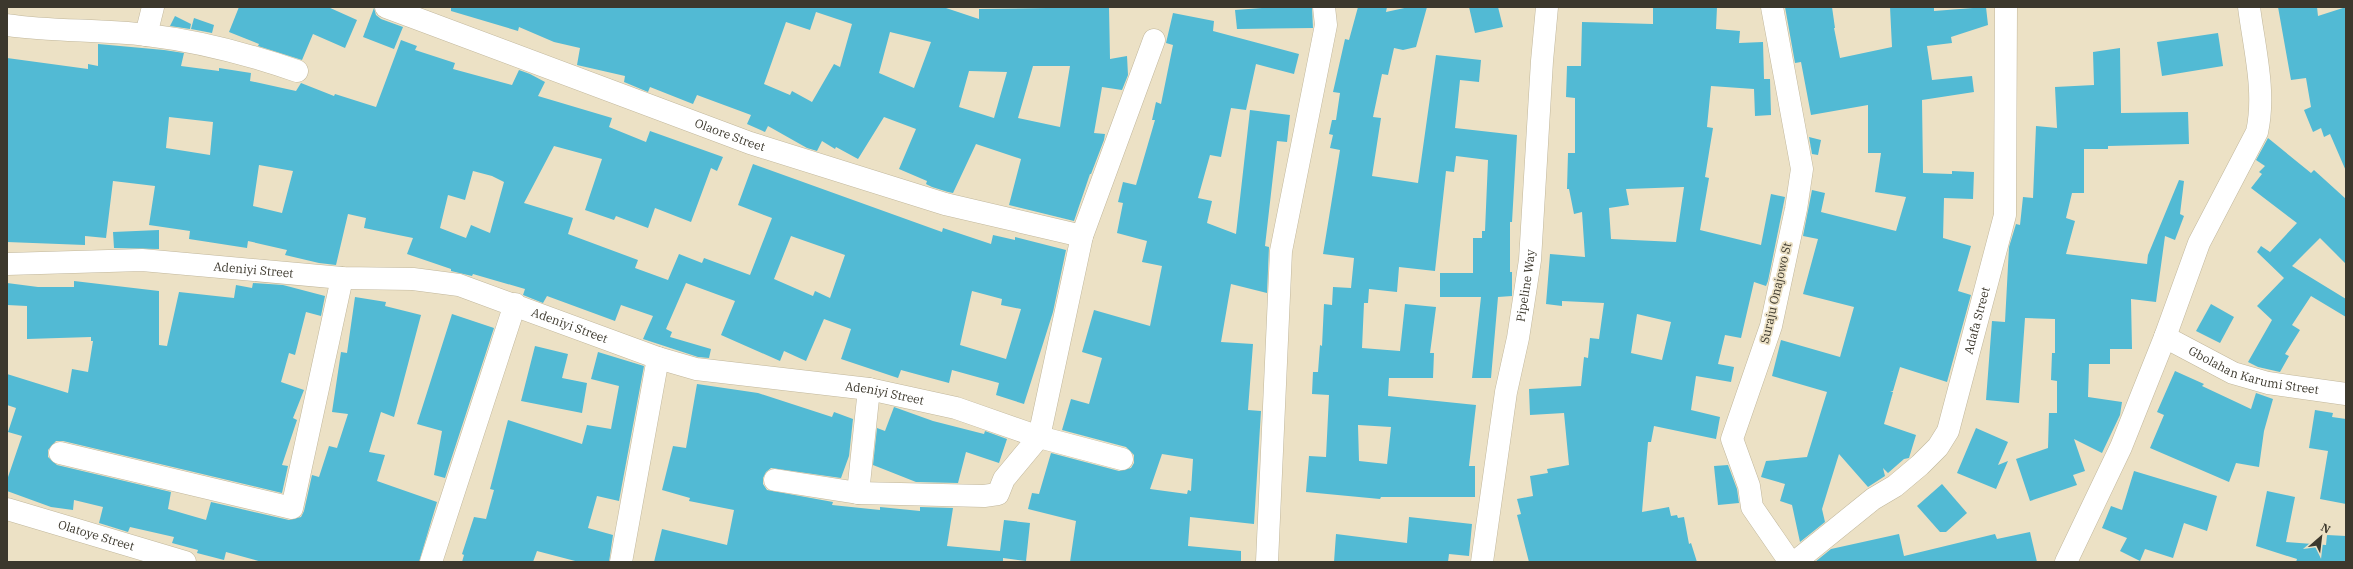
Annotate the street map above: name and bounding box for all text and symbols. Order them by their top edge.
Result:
street label: Olaore Street [693,115,767,154]
street label: Suraju Onajowo St [1757,241,1794,345]
street label: Pipeline Way [1513,248,1538,323]
street label: Adeniyi Street [213,258,294,281]
street label: Adafa Street [1961,285,1993,356]
street label: Adeniyi Street [530,304,610,346]
street label: Gbolahan Karumi Street [2186,343,2320,397]
street label: Adeniyi Street [844,378,926,408]
street label: Olatoye Street [56,517,136,554]
north arrow [2301,517,2341,557]
text: N [2319,520,2333,537]

